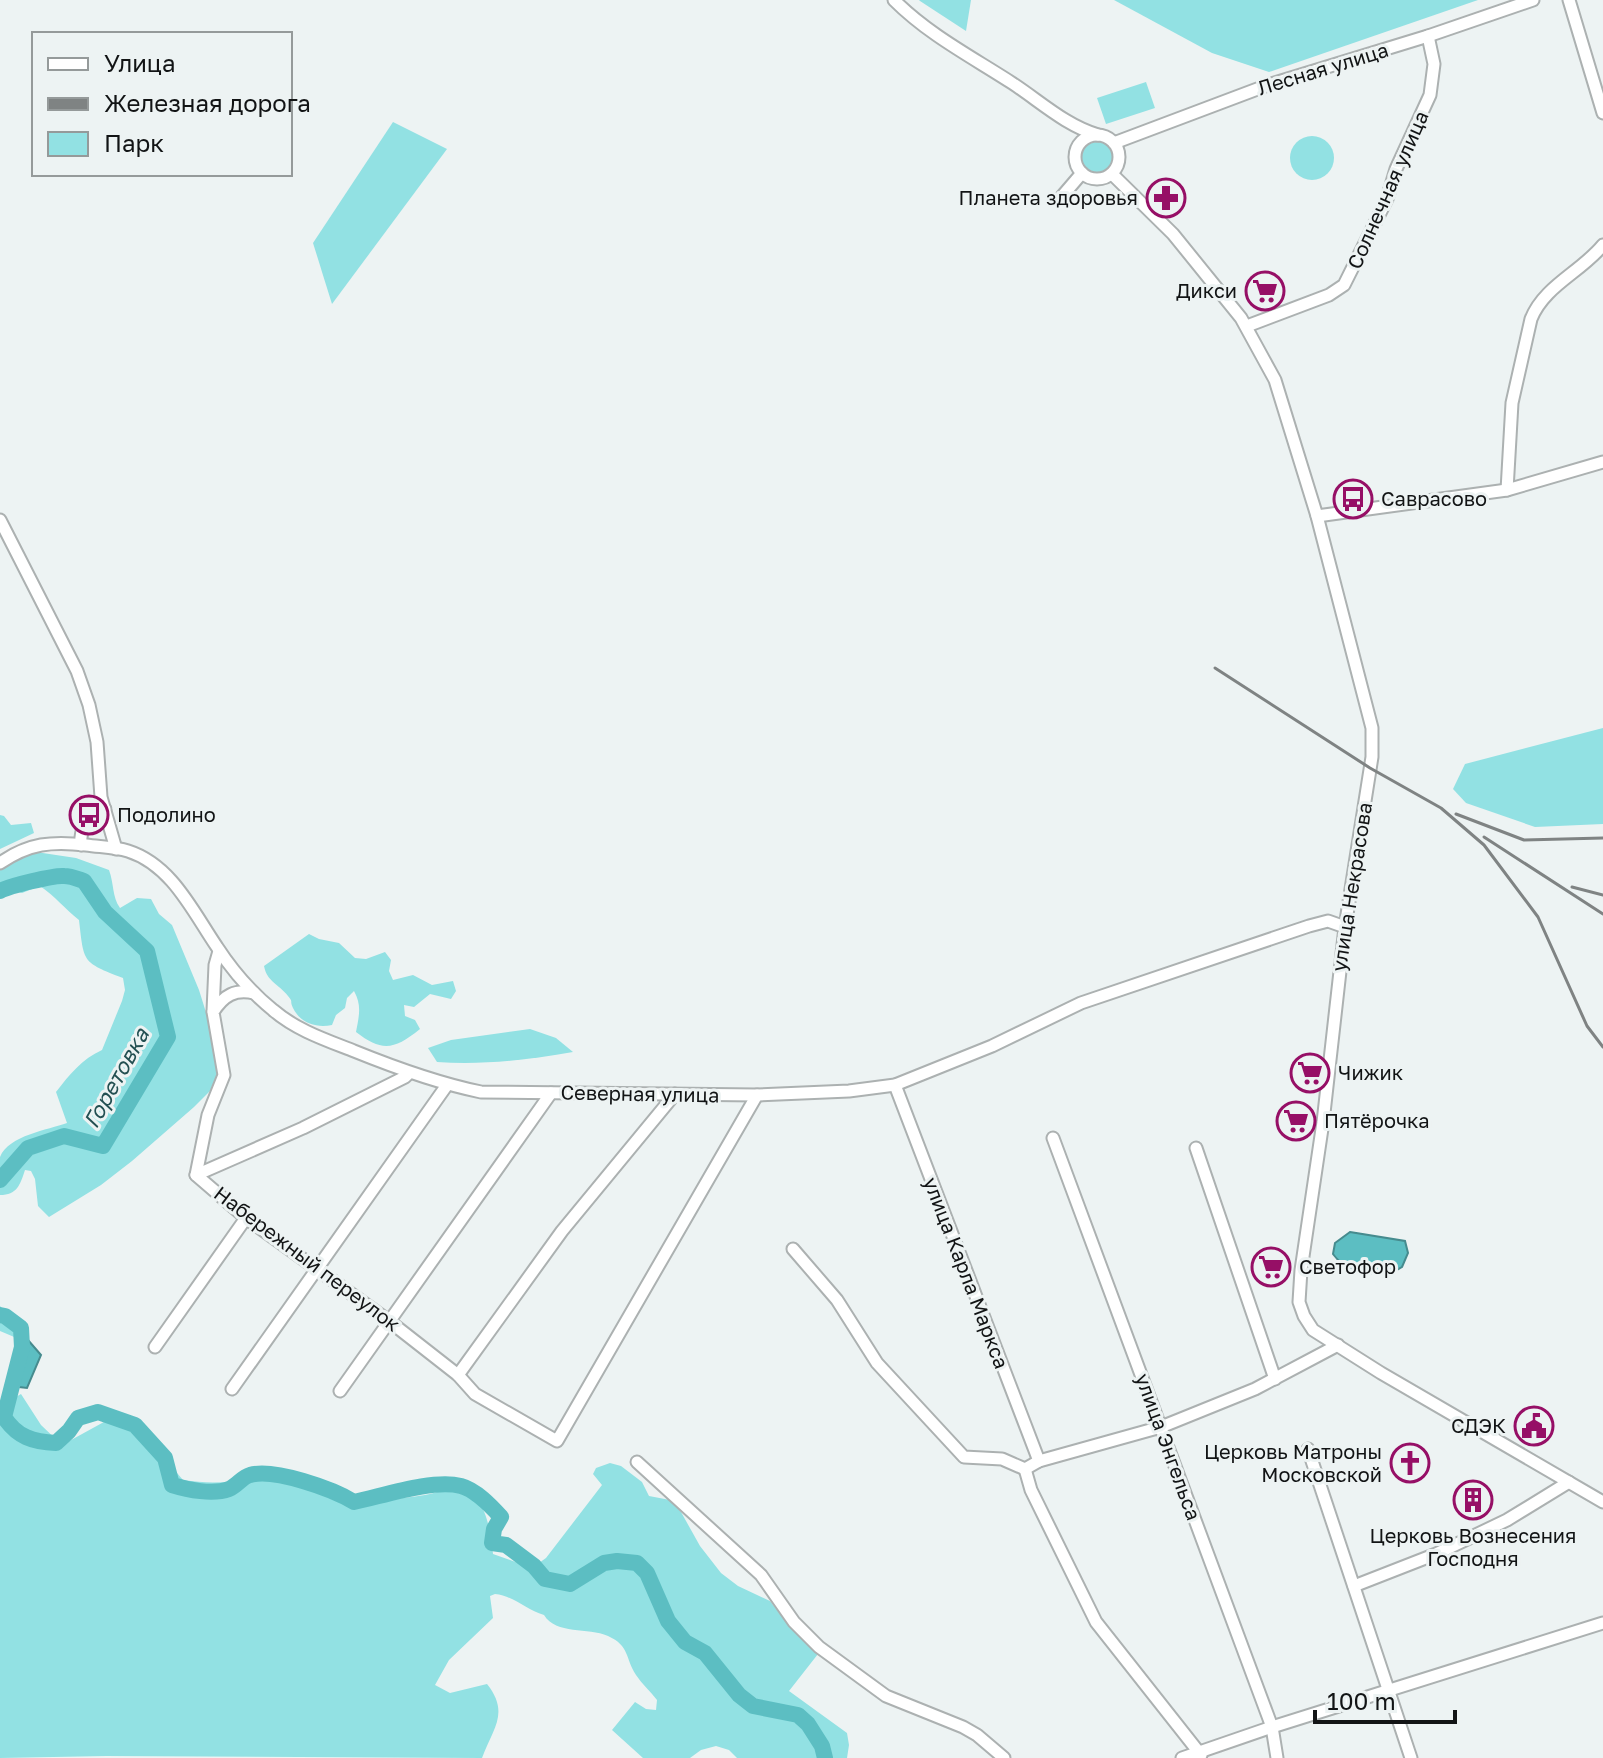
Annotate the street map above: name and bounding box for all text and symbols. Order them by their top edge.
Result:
legend [32,32,292,176]
street label: Лесная улица [1254,37,1391,99]
text: Улица [104,48,176,77]
text: Железная дорога [104,88,311,117]
street label: Солнечная улица [1341,107,1433,272]
text: Парк [104,128,164,157]
pharmacy icon: Планета здоровья [1145,177,1187,219]
place label: Планета здоровья [959,185,1138,209]
supermarket icon: Дикси [1244,270,1286,312]
place label: Дикси [1176,278,1237,302]
bus stop icon: Саврасово [1332,478,1374,520]
place label: Саврасово [1381,486,1487,510]
bus stop icon: Подолино [68,794,110,836]
street label: улица Некрасова [1326,801,1376,973]
place label: Подолино [117,802,216,826]
water label: Горетовка [77,1022,155,1133]
supermarket icon: Чижик [1289,1052,1331,1094]
place label: Чижик [1338,1060,1403,1084]
street label: Северная улица [560,1080,720,1106]
supermarket icon: Пятёрочка [1275,1100,1317,1142]
place label: Пятёрочка [1324,1108,1430,1132]
street label: улица Карла Маркса [919,1174,1014,1372]
street label: Набережный переулок [210,1180,405,1336]
supermarket icon: Светофор [1250,1246,1292,1288]
place label: Светофор [1299,1254,1396,1278]
street label: улица Энгельса [1131,1370,1207,1523]
public building icon: СДЭК [1513,1405,1555,1447]
place label: СДЭК [1451,1413,1506,1437]
place label: Церковь Матроны Московской [1204,1439,1382,1486]
church icon: Церковь Матроны Московской [1389,1442,1431,1484]
building icon: Церковь Вознесения Господня [1452,1479,1494,1521]
place label: Церковь Вознесения Господня [1370,1523,1576,1570]
scale bar [1315,1674,1455,1724]
text: 100 m [1327,1686,1396,1715]

